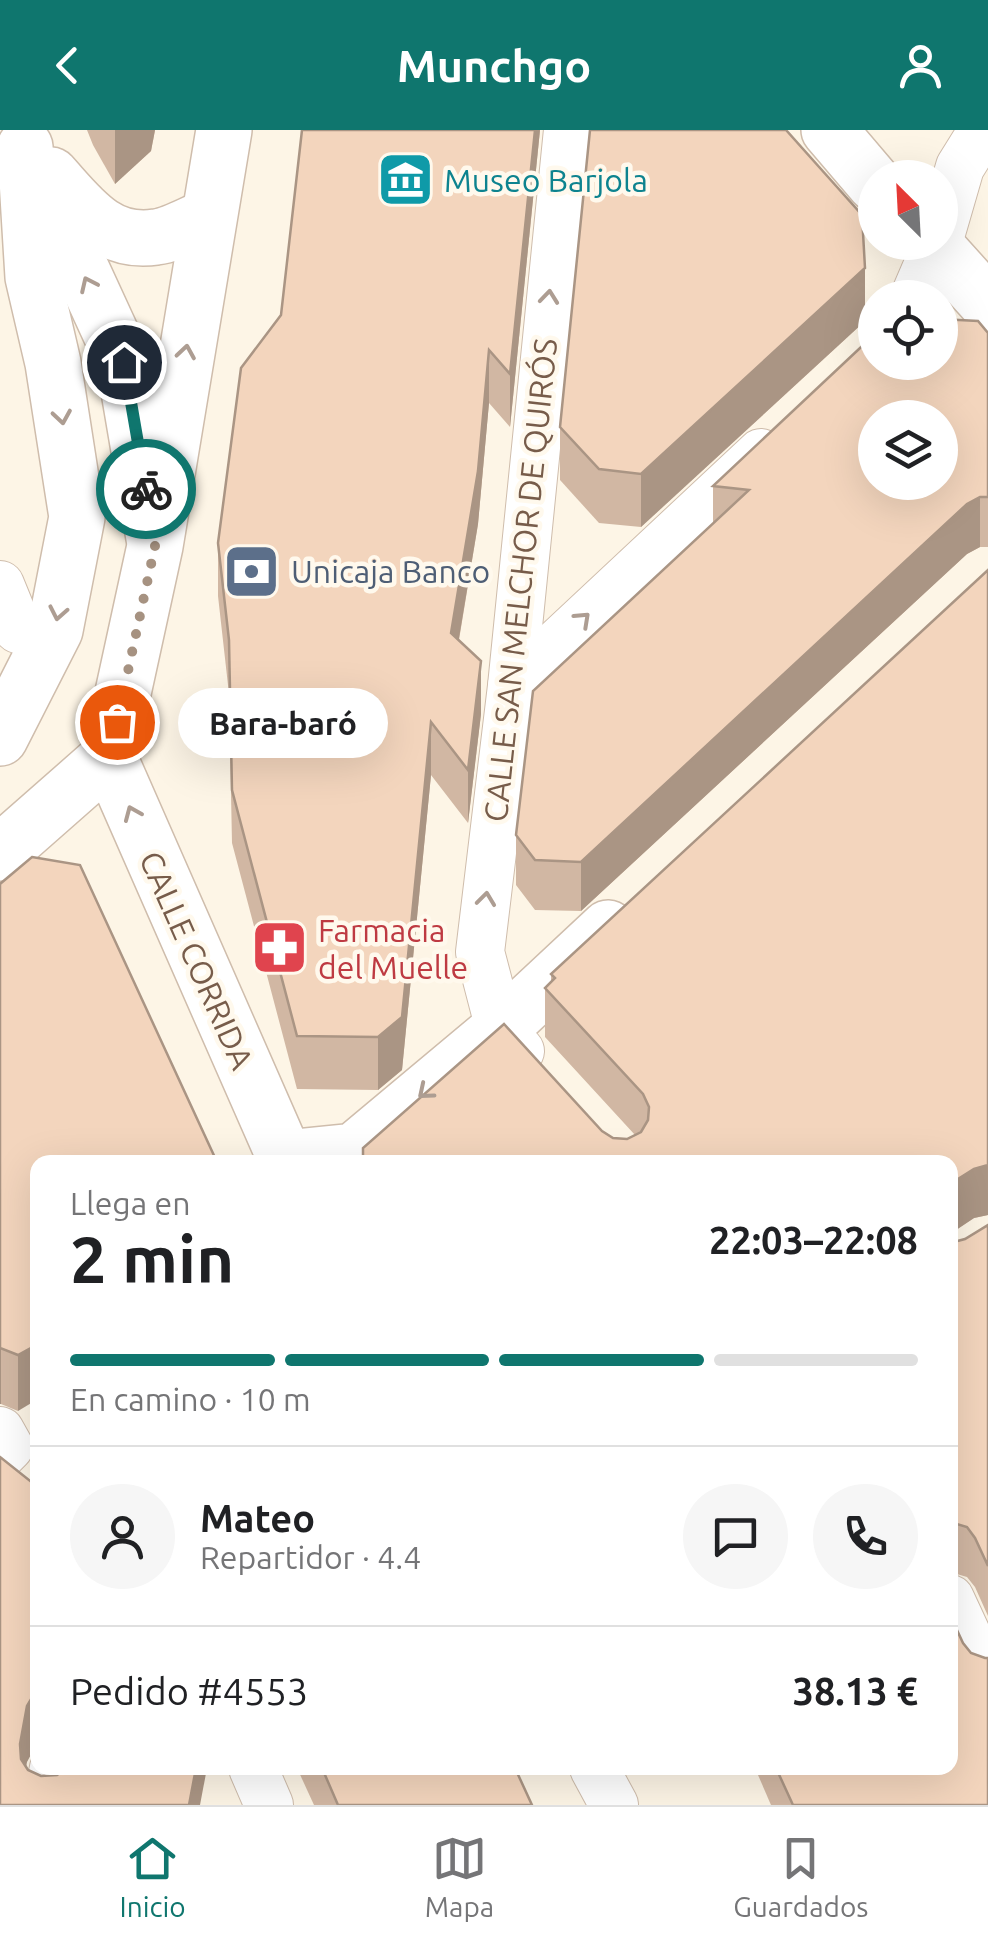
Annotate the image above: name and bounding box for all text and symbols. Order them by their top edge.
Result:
icon: back [40,38,95,93]
icon: person [893,38,948,93]
text: Munchgo [397,40,591,91]
museum icon: Museo Barjola [375,150,435,210]
north arrow [858,160,958,260]
map controls [858,160,958,500]
place label: Museo Barjola [444,162,648,198]
one-way arrow [80,276,100,294]
button: locate [858,280,958,380]
one-way arrow [538,289,559,305]
pin [82,320,167,405]
icon: home [97,335,152,390]
street label: CALLE SAN MELCHOR DE QUIRÓS [477,336,563,824]
one-way arrow [175,344,196,360]
button: layers [858,400,958,500]
one-way arrow [50,408,71,425]
courier [96,439,196,539]
icon: bike [119,462,174,517]
bank icon: Unicaja Banco [222,541,282,601]
place label: Unicaja Banco [291,553,490,589]
one-way arrow [49,604,70,621]
one-way arrow [571,613,590,631]
pin [75,680,160,765]
callout: Bara-baró [177,687,387,757]
icon: bag [90,695,145,750]
text: Bara-baró [209,705,357,741]
one-way arrow [124,805,144,823]
street label: CALLE CORRIDA [133,846,261,1075]
one-way arrow [475,891,496,907]
place label: Farmacia del Muelle [318,912,468,985]
pharmacy icon: Farmacia del Muelle [249,918,309,978]
one-way arrow [418,1080,437,1098]
text: Llega en [70,1185,190,1221]
text: 22:03–22:08 [709,1219,918,1261]
text: 2 min [70,1222,234,1295]
text: En camino · 10 m [70,1381,311,1417]
button: person [70,1484,175,1589]
button: chat [683,1484,788,1589]
button: phone [813,1484,918,1589]
text: Mateo [200,1497,315,1539]
text: Repartidor · 4.4 [200,1539,421,1575]
text: Pedido #4553 [70,1670,308,1712]
text: 38.13 € [792,1670,918,1712]
tab: Inicio [120,1831,186,1922]
tab: Mapa [425,1831,494,1922]
tab: Guardados [733,1831,868,1922]

